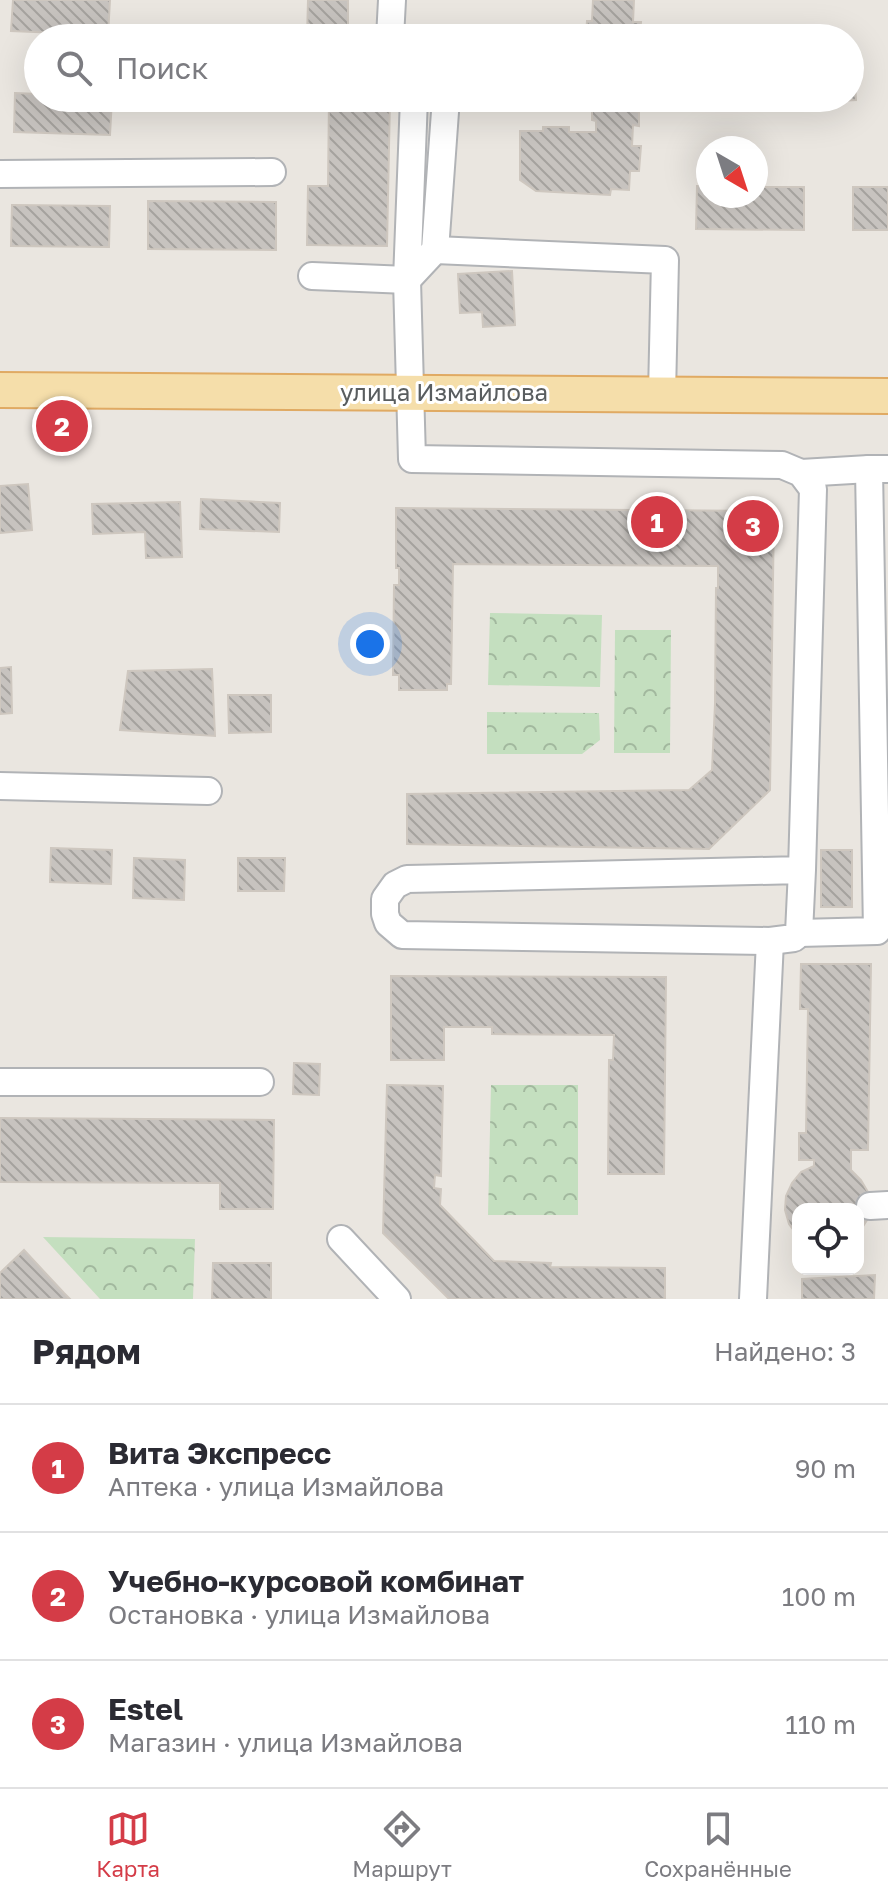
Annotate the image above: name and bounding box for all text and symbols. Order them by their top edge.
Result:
search box [24,24,864,112]
icon: search [52,46,96,90]
text: Поиск [116,50,208,86]
north arrow [696,136,768,208]
street label: улица Измайлова [340,377,548,406]
pin: 2 [36,396,88,456]
pin: 1 [631,492,683,552]
pin: 3 [727,496,779,556]
your location [350,624,390,664]
map controls [792,1203,864,1275]
button: locate [792,1203,864,1275]
text: Рядом [32,1331,141,1371]
text: Найдено: 3 [714,1336,856,1367]
text: Вита Экспресс [108,1435,331,1471]
text: 1 [51,1453,65,1484]
text: 90 m [795,1453,856,1484]
text: Аптека · улица Измайлова [108,1471,444,1502]
text: Учебно-курсовой комбинат [108,1563,524,1599]
text: 2 [50,1581,66,1612]
text: 100 m [782,1581,856,1612]
text: Остановка · улица Измайлова [108,1599,490,1630]
text: Estel [108,1691,183,1727]
text: 3 [50,1709,66,1740]
text: 110 m [785,1709,856,1740]
text: Магазин · улица Измайлова [108,1727,463,1758]
tab: Карта [96,1807,160,1882]
tab: Маршрут [352,1807,452,1882]
tab: Сохранённые [644,1807,792,1882]

